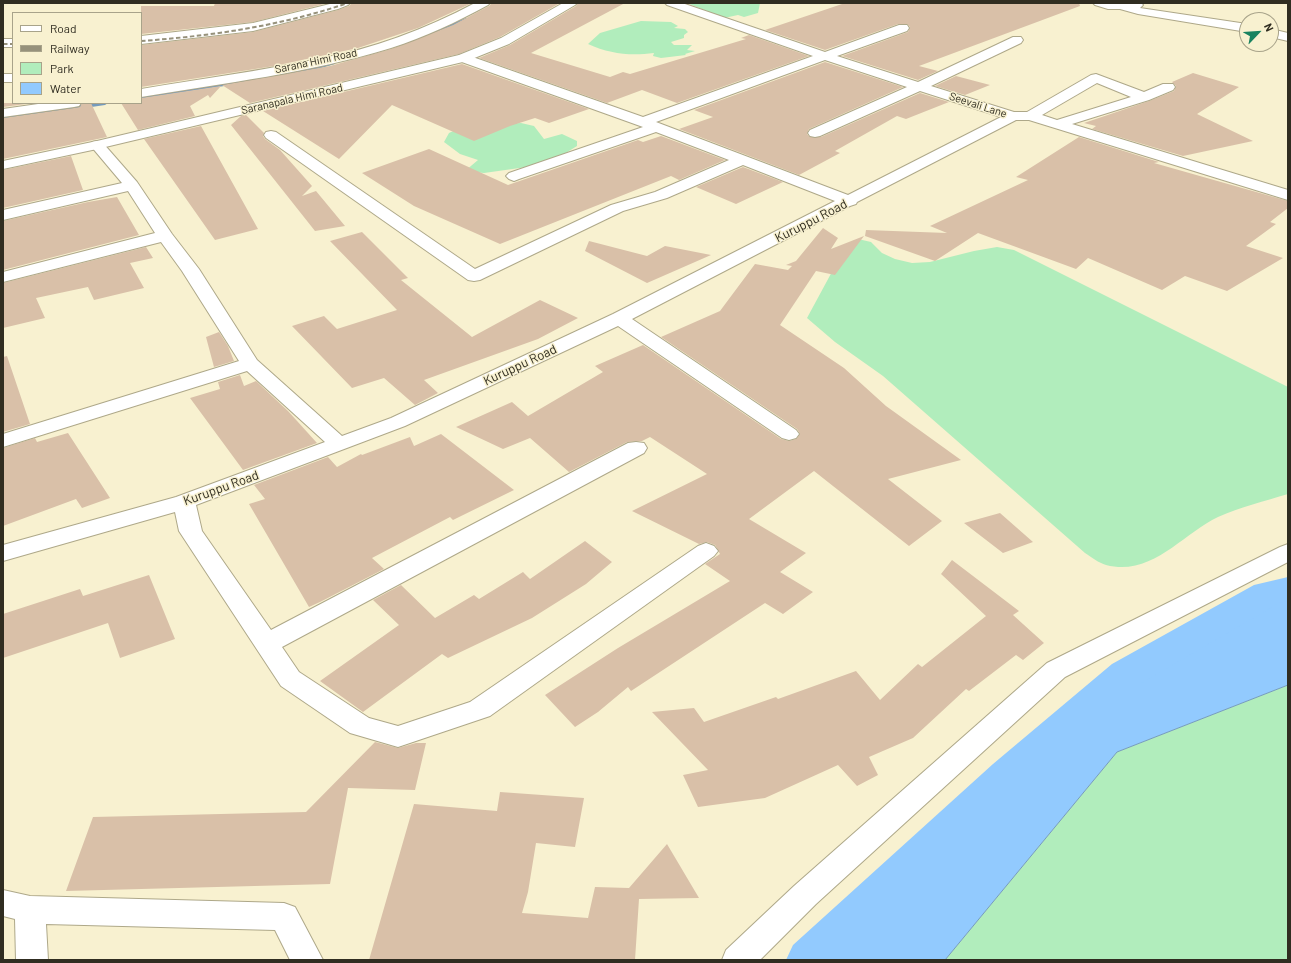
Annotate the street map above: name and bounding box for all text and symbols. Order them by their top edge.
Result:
legend [12,12,142,104]
north arrow [1239,12,1279,52]
text: Road [50,21,77,35]
text: N [1262,21,1277,33]
text: Railway [50,41,89,55]
street label: Sarana Himi Road [274,46,358,76]
text: Park [50,61,74,75]
text: Water [50,81,81,95]
street label: Saranapala Himi Road [240,81,344,117]
street label: Seevali Lane [947,89,1009,121]
street label: Kuruppu Road [772,196,850,246]
street label: Kuruppu Road [481,341,559,389]
street label: Kuruppu Road [181,467,261,509]

